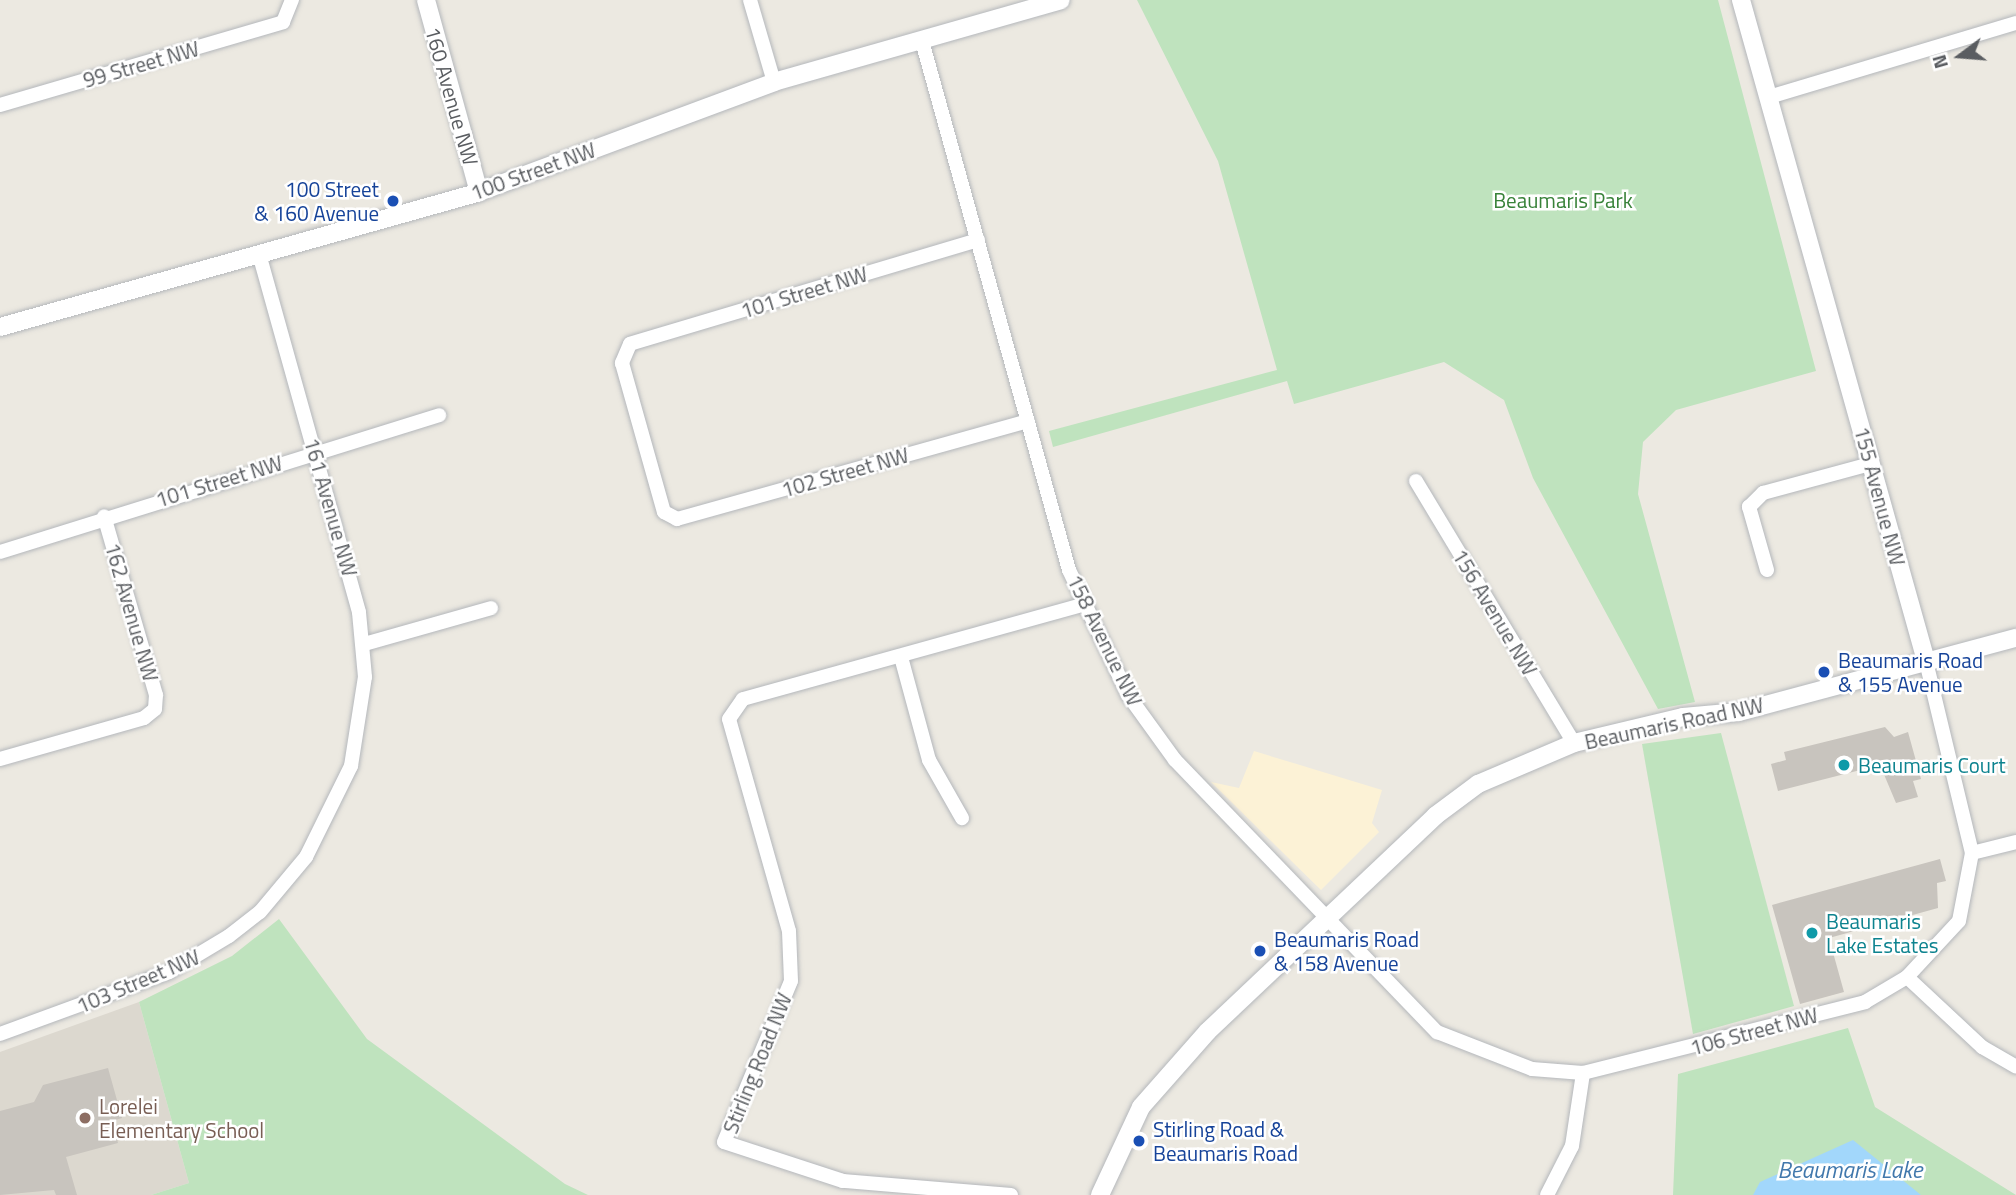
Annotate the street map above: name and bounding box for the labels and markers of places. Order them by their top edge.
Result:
place label: 100 Street & 160 Avenue [254,176,379,226]
marker: 100 Street & 160 Avenue [385,193,401,209]
place label: Beaumaris Road & 155 Avenue [1838,647,1983,697]
marker: Beaumaris Road & 155 Avenue [1816,664,1832,680]
place label: Beaumaris Court [1858,752,2006,778]
marker: Beaumaris Court [1836,757,1852,773]
place label: Beaumaris Lake Estates [1826,908,1939,958]
marker: Beaumaris Lake Estates [1804,925,1820,941]
place label: Beaumaris Road & 158 Avenue [1274,926,1419,976]
marker: Beaumaris Road & 158 Avenue [1252,943,1268,959]
place label: Lorelei Elementary School [99,1093,264,1143]
marker: Lorelei Elementary School [77,1110,93,1126]
place label: Stirling Road & Beaumaris Road [1153,1116,1298,1166]
marker: Stirling Road & Beaumaris Road [1131,1133,1147,1149]

